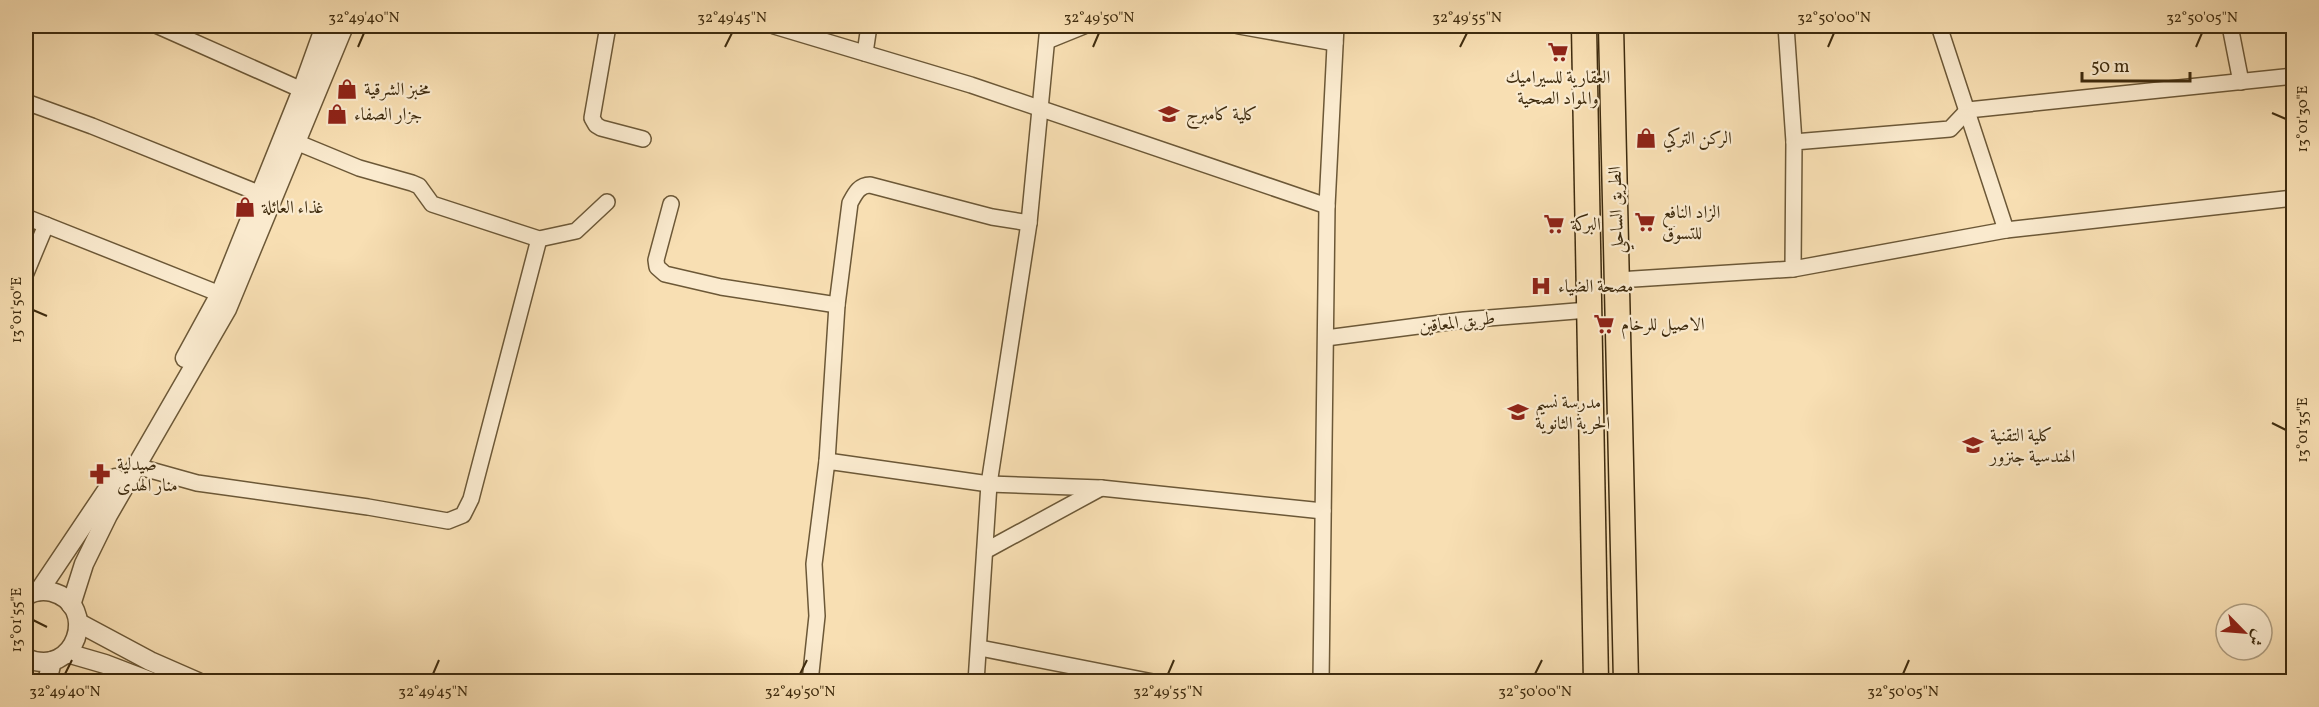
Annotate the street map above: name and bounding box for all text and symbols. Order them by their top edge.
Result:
text: 32°49'40"N [328,8,400,29]
text: 32°49'45"N [697,8,767,29]
text: 32°49'50"N [1064,8,1134,29]
text: 32°49'55"N [1432,8,1502,29]
text: 32°50'00"N [1797,8,1871,29]
text: 32°50'05"N [2166,8,2238,29]
supermarket icon: العقارية للسيراميك والمواد الصحية [1546,40,1570,64]
scale bar [2082,45,2190,83]
text: 50 m [2091,55,2130,80]
place label: العقارية للسيراميك والمواد الصحية [1506,66,1610,112]
shop icon: مخبز الشرقية [335,77,359,101]
place label: مخبز الشرقية [364,78,431,103]
text: 13°01'30"E [2293,86,2314,152]
shop icon: جزار الصفاء [325,102,349,126]
school or university icon: كلية كامبرج [1157,102,1181,126]
place label: جزار الصفاء [354,103,422,128]
place label: كلية كامبرج [1186,103,1258,130]
shop icon: الركن التركي [1634,126,1658,150]
place label: الركن التركي [1663,126,1732,153]
street label: الطريق الساحلي [1603,166,1635,254]
shop icon: غذاء العائلة [233,195,257,219]
place label: غذاء العائلة [261,196,324,221]
place label: الزاد النافع للتسوق [1662,201,1721,247]
supermarket icon: الزاد النافع للتسوق [1633,210,1657,234]
supermarket icon: البركة [1542,212,1566,236]
place label: البركة [1570,213,1601,238]
hospital icon: مصحة الضياء [1529,274,1553,298]
place label: مصحة الضياء [1558,275,1633,300]
text: 13°01'50"E [7,277,28,343]
street label: طريق المعاقين [1418,306,1497,341]
supermarket icon: الاصيل للرخام [1592,312,1616,336]
place label: الاصيل للرخام [1621,313,1705,340]
place label: مدرسة نسيم الحرية الثانوية [1535,391,1610,437]
text: 13°01'35"E [2293,397,2314,463]
school or university icon: مدرسة نسيم الحرية الثانوية [1506,400,1530,424]
place label: كلية التقنية الهندسية جنزور [1988,424,2075,470]
school or university icon: كلية التقنية الهندسية جنزور [1961,433,1985,457]
place label: صيدلية منار الهدى [117,453,178,499]
pharmacy icon: صيدلية منار الهدى [88,462,112,486]
text: 13°01'55"E [7,587,28,653]
north arrow [2214,602,2274,662]
text: ش [2242,626,2269,649]
text: 32°49'40"N [29,682,101,703]
text: 32°49'45"N [398,682,468,703]
text: 32°49'50"N [765,682,835,703]
text: 32°49'55"N [1133,682,1203,703]
text: 32°50'00"N [1498,682,1572,703]
text: 32°50'05"N [1867,682,1939,703]

